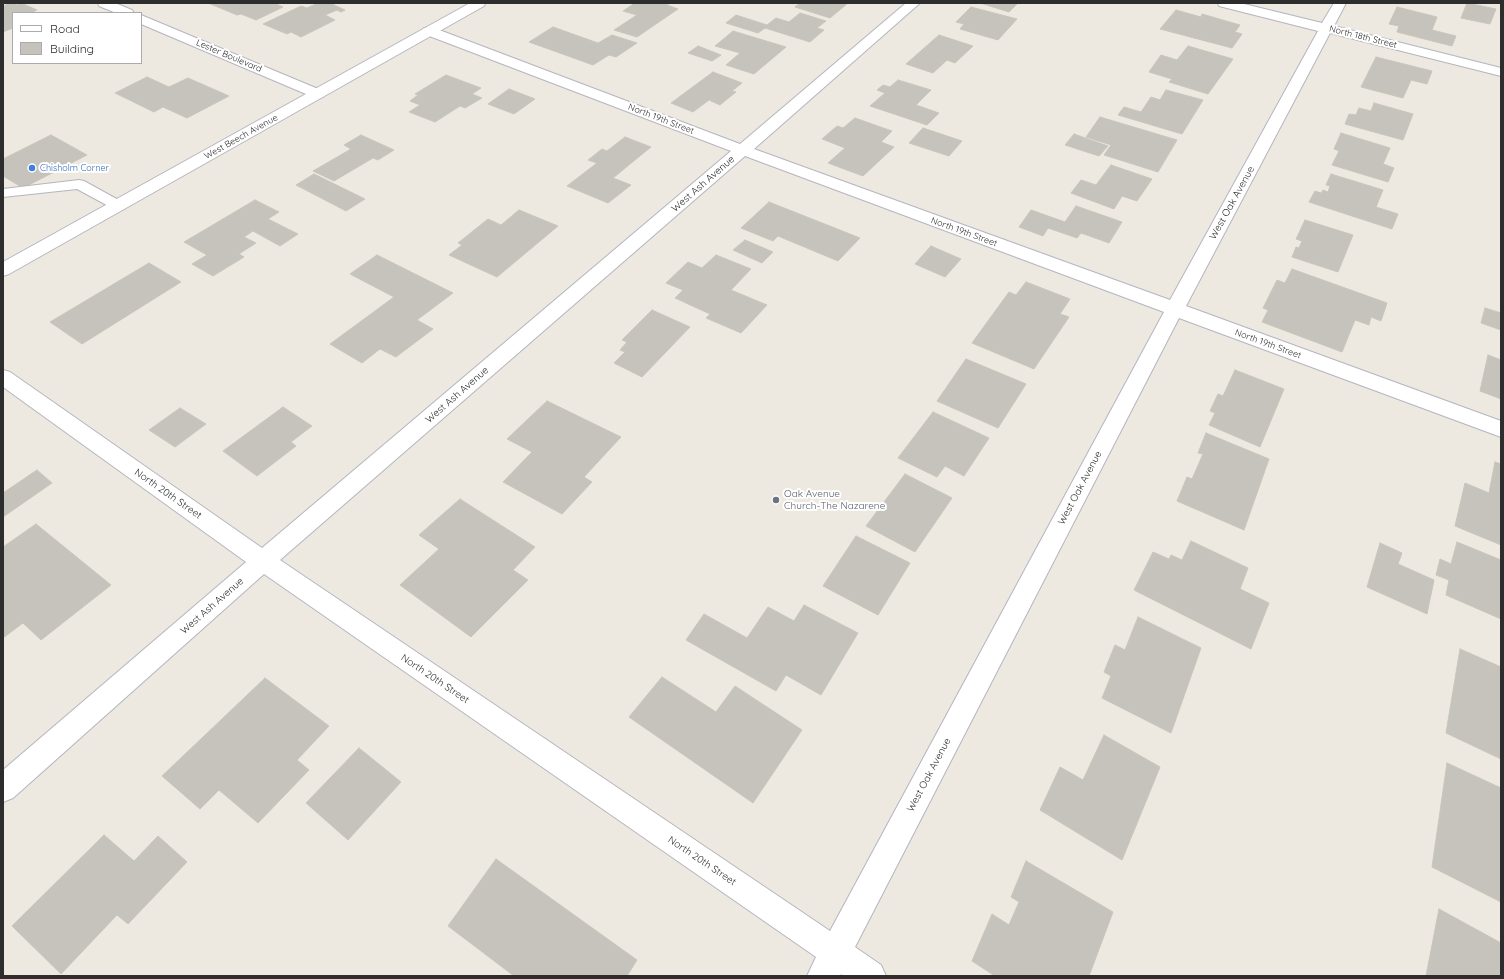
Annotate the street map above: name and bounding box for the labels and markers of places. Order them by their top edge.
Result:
marker: Chisholm Corner [27,163,37,173]
place label: Chisholm Corner [40,163,109,173]
place label: Oak Avenue Church-The Nazarene [784,488,885,512]
marker: Oak Avenue Church-The Nazarene [771,495,781,505]

